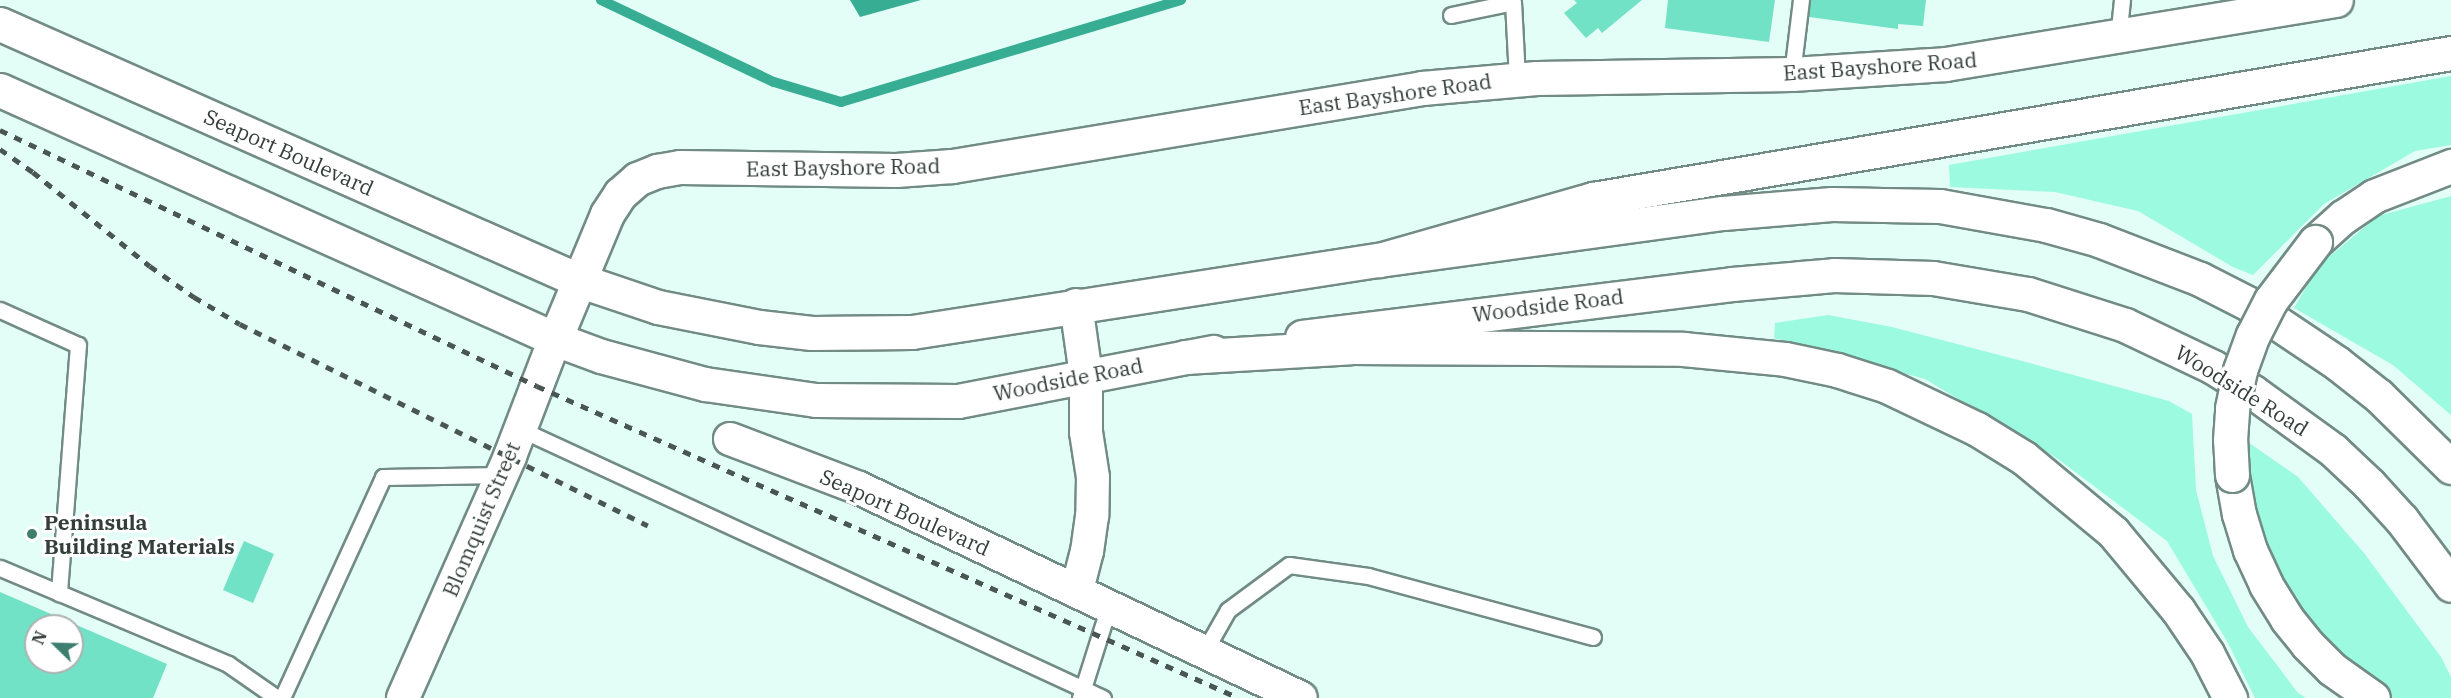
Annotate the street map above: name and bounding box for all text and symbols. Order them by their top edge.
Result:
street label: East Bayshore Road [1782,47,1978,85]
street label: East Bayshore Road [1297,68,1493,120]
street label: Seaport Boulevard [200,103,378,201]
street label: East Bayshore Road [746,153,940,181]
street label: Woodside Road [1471,283,1625,327]
street label: Woodside Road [2171,339,2313,441]
street label: Woodside Road [991,352,1145,406]
street label: Blomquist Street [437,438,525,600]
street label: Seaport Boulevard [816,463,994,561]
place label: Peninsula Building Materials [44,509,235,559]
marker: Peninsula Building Materials [25,527,39,541]
north arrow [24,614,84,674]
text: N [28,628,51,647]

